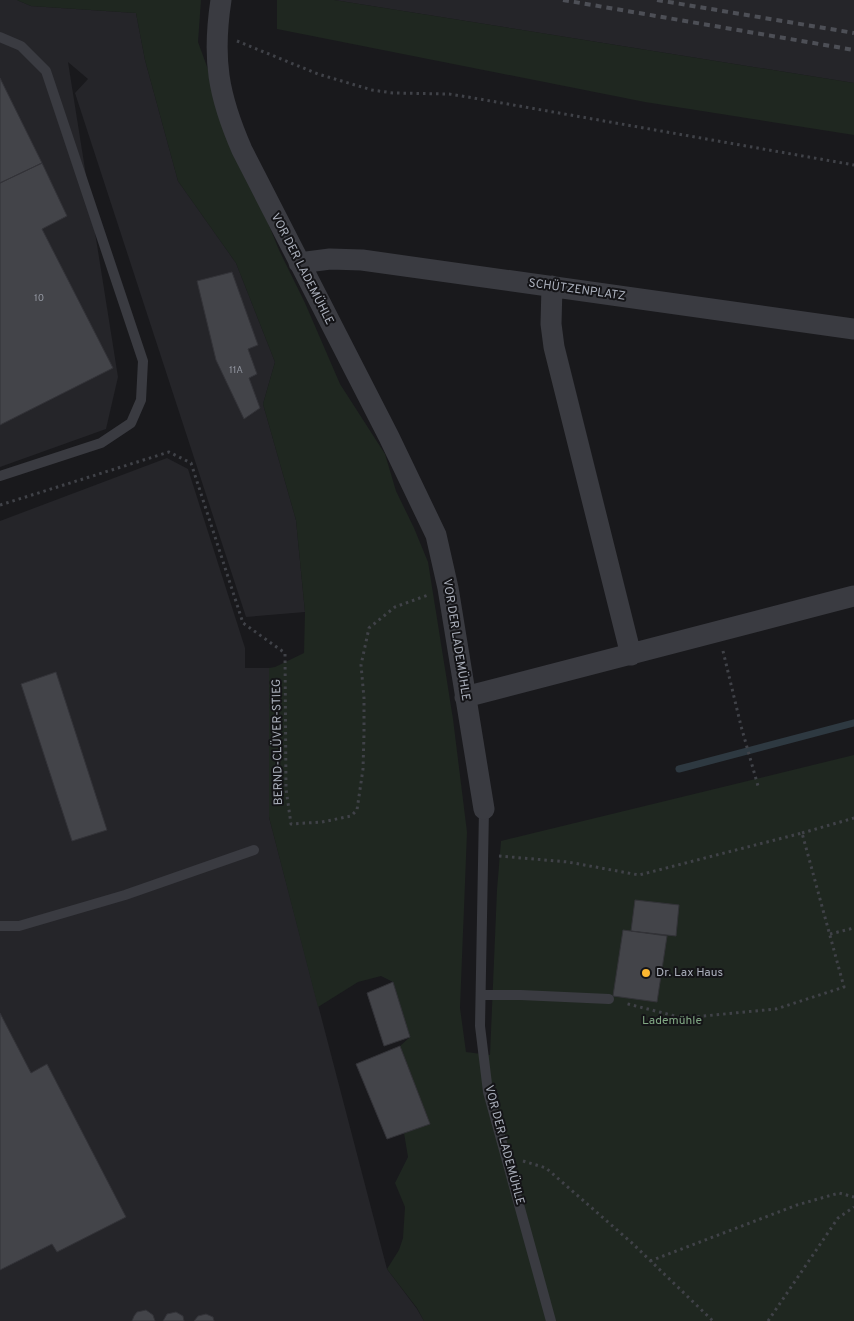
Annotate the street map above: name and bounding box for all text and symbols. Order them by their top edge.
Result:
street label: VOR DER LADEMÜHLE [267,210,337,328]
street label: SCHÜTZENPLATZ [527,275,627,305]
house number: 10 [34,292,44,305]
house number: 11A [229,364,243,377]
street label: VOR DER LADEMÜHLE [438,578,474,702]
street label: BERND-CLÜVER-STIEG [269,679,287,805]
place label: Dr. Lax Haus [656,965,723,981]
marker: Dr. Lax Haus [640,967,652,979]
park label: Lademühle [642,1013,702,1029]
street label: VOR DER LADEMÜHLE [480,1083,528,1207]

